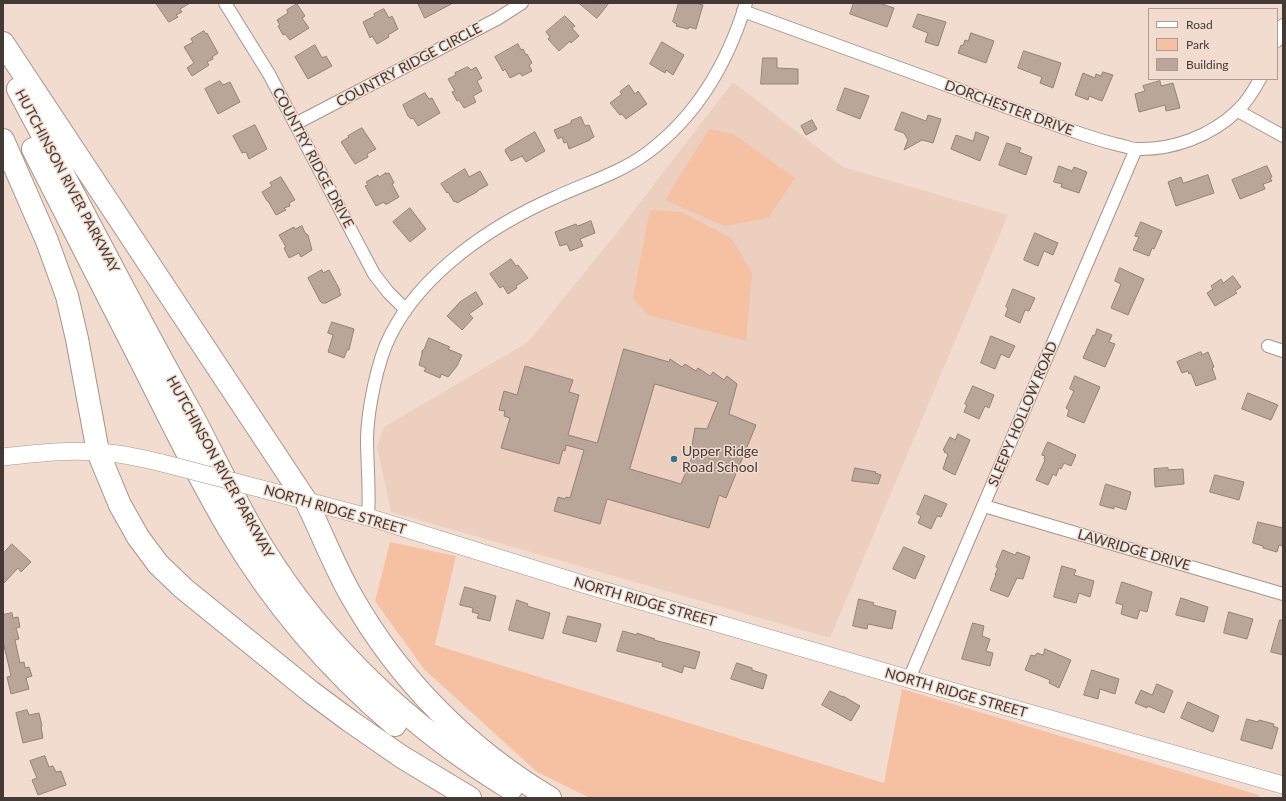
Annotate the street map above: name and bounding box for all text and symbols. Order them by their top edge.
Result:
legend [1148,8,1278,80]
text: Road [1186,17,1213,32]
street label: COUNTRY RIDGE CIRCLE [333,20,485,110]
text: Park [1186,37,1209,52]
text: Building [1186,57,1229,72]
street label: DORCHESTER DRIVE [942,77,1076,139]
street label: COUNTRY RIDGE DRIVE [269,85,357,231]
street label: HUTCHINSON RIVER PARKWAY [11,86,123,276]
street label: SLEEPY HOLLOW ROAD [985,339,1061,489]
street label: HUTCHINSON RIVER PARKWAY [163,373,277,561]
place label: Upper Ridge Road School [682,443,758,476]
marker: Upper Ridge Road School [669,454,679,464]
street label: NORTH RIDGE STREET [262,482,408,538]
street label: LAWRIDGE DRIVE [1076,526,1192,574]
street label: NORTH RIDGE STREET [572,574,718,630]
street label: NORTH RIDGE STREET [883,665,1029,721]

